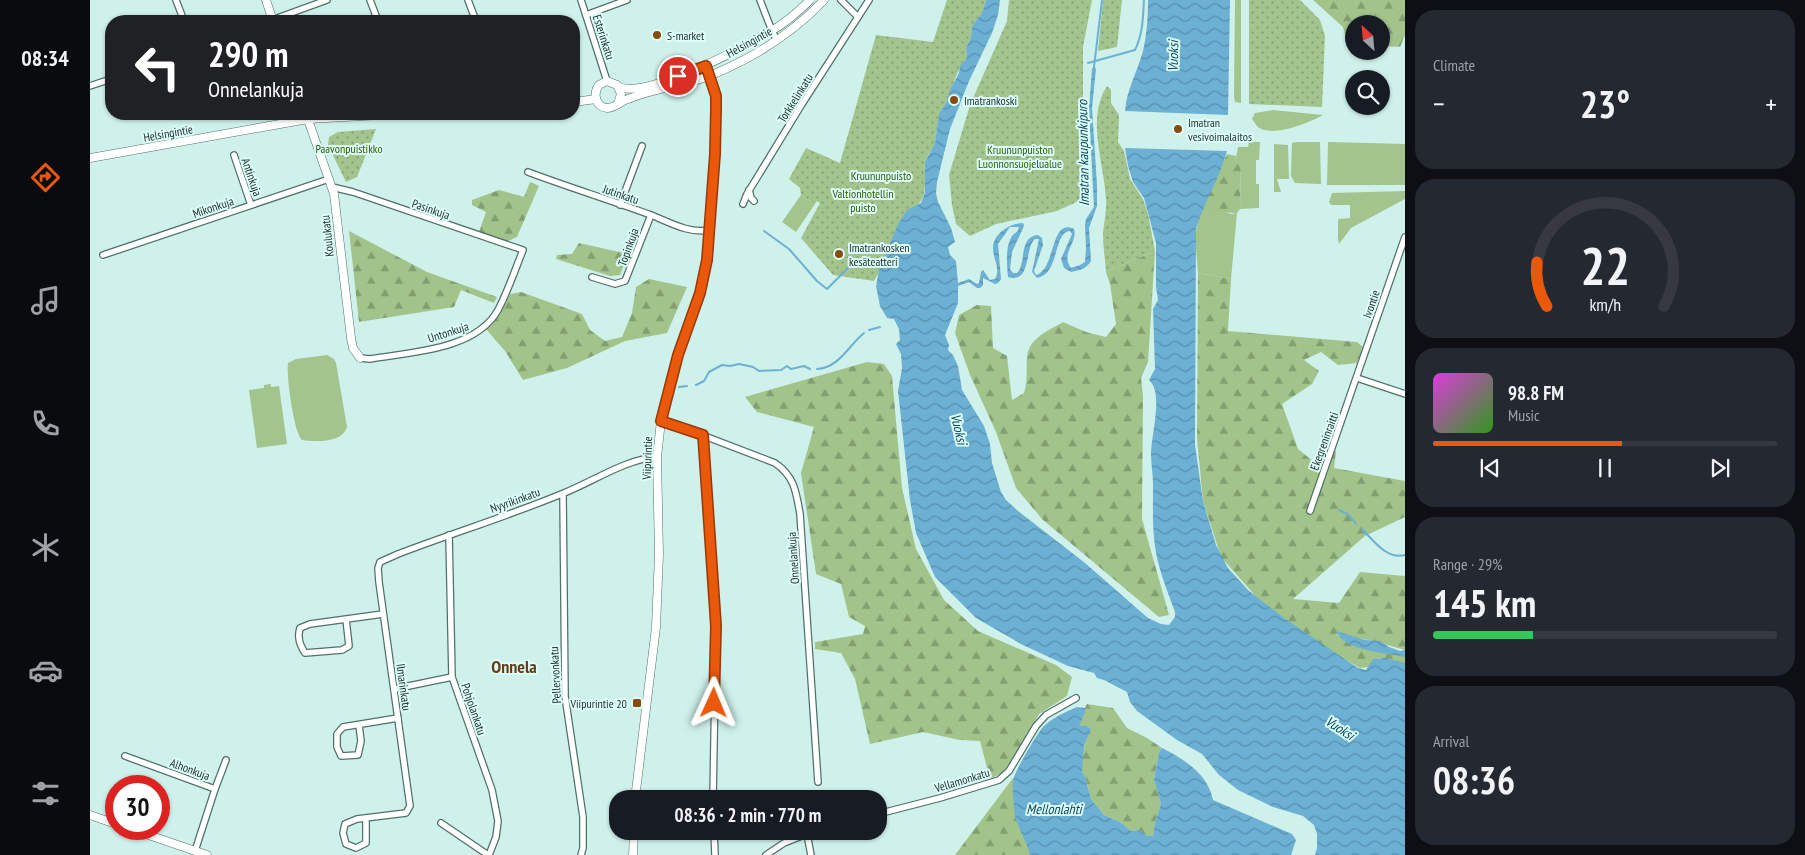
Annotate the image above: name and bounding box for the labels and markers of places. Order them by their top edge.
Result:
place label: S-market [667,28,705,43]
marker: S-market [651,29,663,41]
pin [657,55,699,97]
place label: Imatrankoski [964,93,1017,108]
marker: Imatrankoski [948,94,960,106]
place label: Imatran vesivoimalaitos [1188,115,1252,144]
marker: Imatran vesivoimalaitos [1172,123,1184,135]
place label: Imatrankosken kesäteatteri [849,240,910,269]
marker: Imatrankosken kesäteatteri [833,248,845,260]
place label: Viipurintie 20 [569,696,627,711]
marker: Viipurintie 20 [631,697,643,709]

